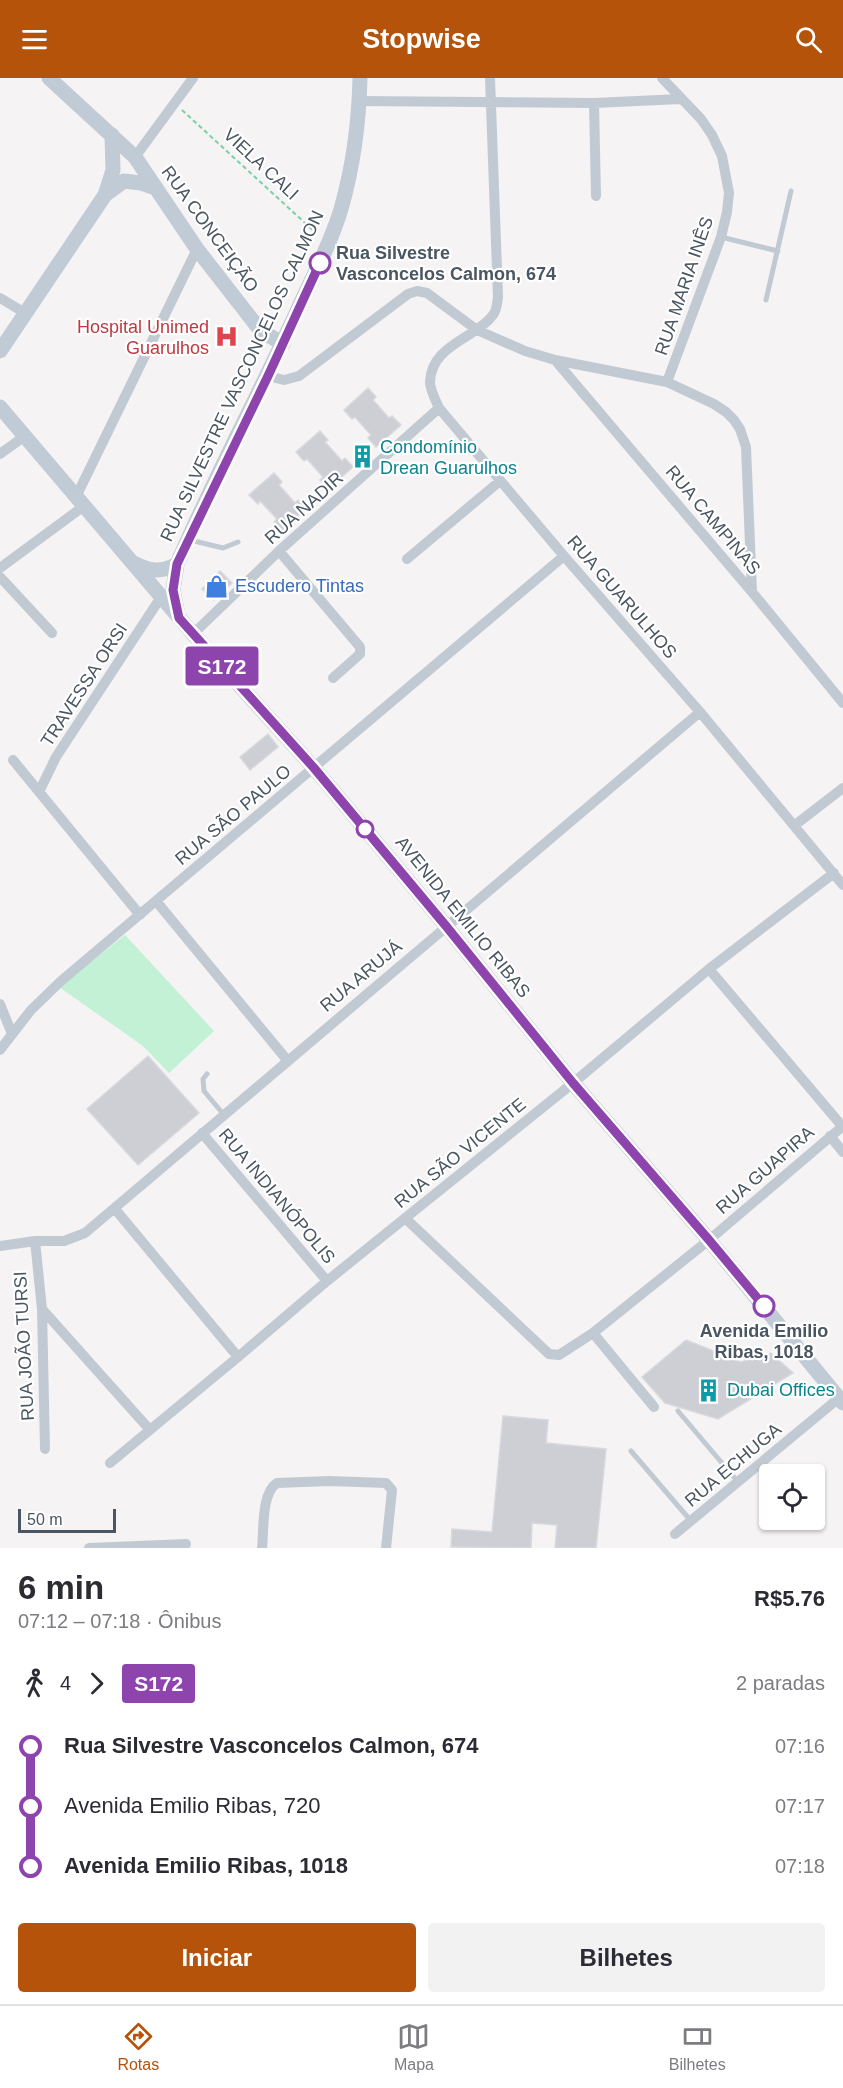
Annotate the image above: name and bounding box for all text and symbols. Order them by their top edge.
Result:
icon: menu [18,23,51,56]
icon: search [792,23,825,56]
text: Stopwise [362,24,481,54]
street label: VIELA CALI [219,124,303,204]
street label: RUA CONCEIÇÃO [158,161,263,296]
street label: RUA SILVESTRE VASCONCELOS CALMON [156,208,328,544]
street label: RUA MARIA INÊS [651,214,717,358]
place label: Rua Silvestre Vasconcelos Calmon, 674 [336,243,556,284]
marker: Rua Silvestre Vasconcelos Calmon, 674 [309,252,331,274]
place label: Hospital Unimed Guarulhos [77,317,209,358]
hospital icon: Hospital Unimed Guarulhos [214,324,240,350]
place label: Condomínio Drean Guarulhos [380,437,517,478]
building icon: Condomínio Drean Guarulhos [349,444,375,470]
street label: RUA CAMPINAS [662,461,764,579]
street label: RUA NADIR [261,468,347,548]
street label: RUA GUARULHOS [563,532,681,662]
shop icon: Escudero Tintas [204,573,230,599]
place label: Escudero Tintas [235,576,364,596]
street label: TRAVESSA ORSI [37,620,131,750]
line badge: S172 [180,646,264,686]
text: S172 [197,655,247,678]
street label: RUA SÃO PAULO [170,760,295,869]
unlabelled marker [356,820,374,838]
street label: AVENIDA EMILIO RIBAS [392,832,534,1002]
street label: RUA ARUJÁ [316,936,406,1016]
street label: RUA SÃO VICENTE [390,1093,530,1212]
street label: RUA GUAPIRA [712,1122,818,1218]
street label: RUA INDIANÓPOLIS [215,1124,340,1268]
street label: RUA JOÃO TURSI [9,1271,38,1421]
marker: Avenida Emilio Ribas, 1018 [753,1295,775,1317]
place label: Avenida Emilio Ribas, 1018 [700,1321,828,1362]
building icon: Dubai Offices [696,1377,722,1403]
place label: Dubai Offices [727,1380,835,1400]
street label: RUA ECHUGA [681,1419,785,1511]
map controls [759,1464,825,1530]
button: locate [759,1464,825,1530]
scale bar [18,1506,116,1534]
text: 50 m [27,1511,63,1528]
text: 6 min [18,1569,104,1606]
text: R$5.76 [754,1586,825,1611]
text: 07:12 – 07:18 · Ônibus [18,1610,221,1632]
icon: walk [18,1667,51,1700]
icon: forward [80,1667,113,1700]
text: 4 [60,1672,71,1694]
text: S172 [134,1672,183,1695]
text: 2 paradas [736,1672,825,1694]
text: Rua Silvestre Vasconcelos Calmon, 674 [64,1733,479,1758]
text: 07:16 [775,1735,825,1757]
text: Avenida Emilio Ribas, 720 [64,1793,320,1818]
text: 07:17 [775,1795,825,1817]
text: Avenida Emilio Ribas, 1018 [64,1853,348,1878]
text: 07:18 [775,1855,825,1877]
button: Iniciar [18,1923,416,1992]
button: Bilhetes [428,1923,825,1992]
tab: Rotas [117,2020,159,2074]
tab: Mapa [394,2020,434,2074]
tab: Bilhetes [669,2020,726,2074]

